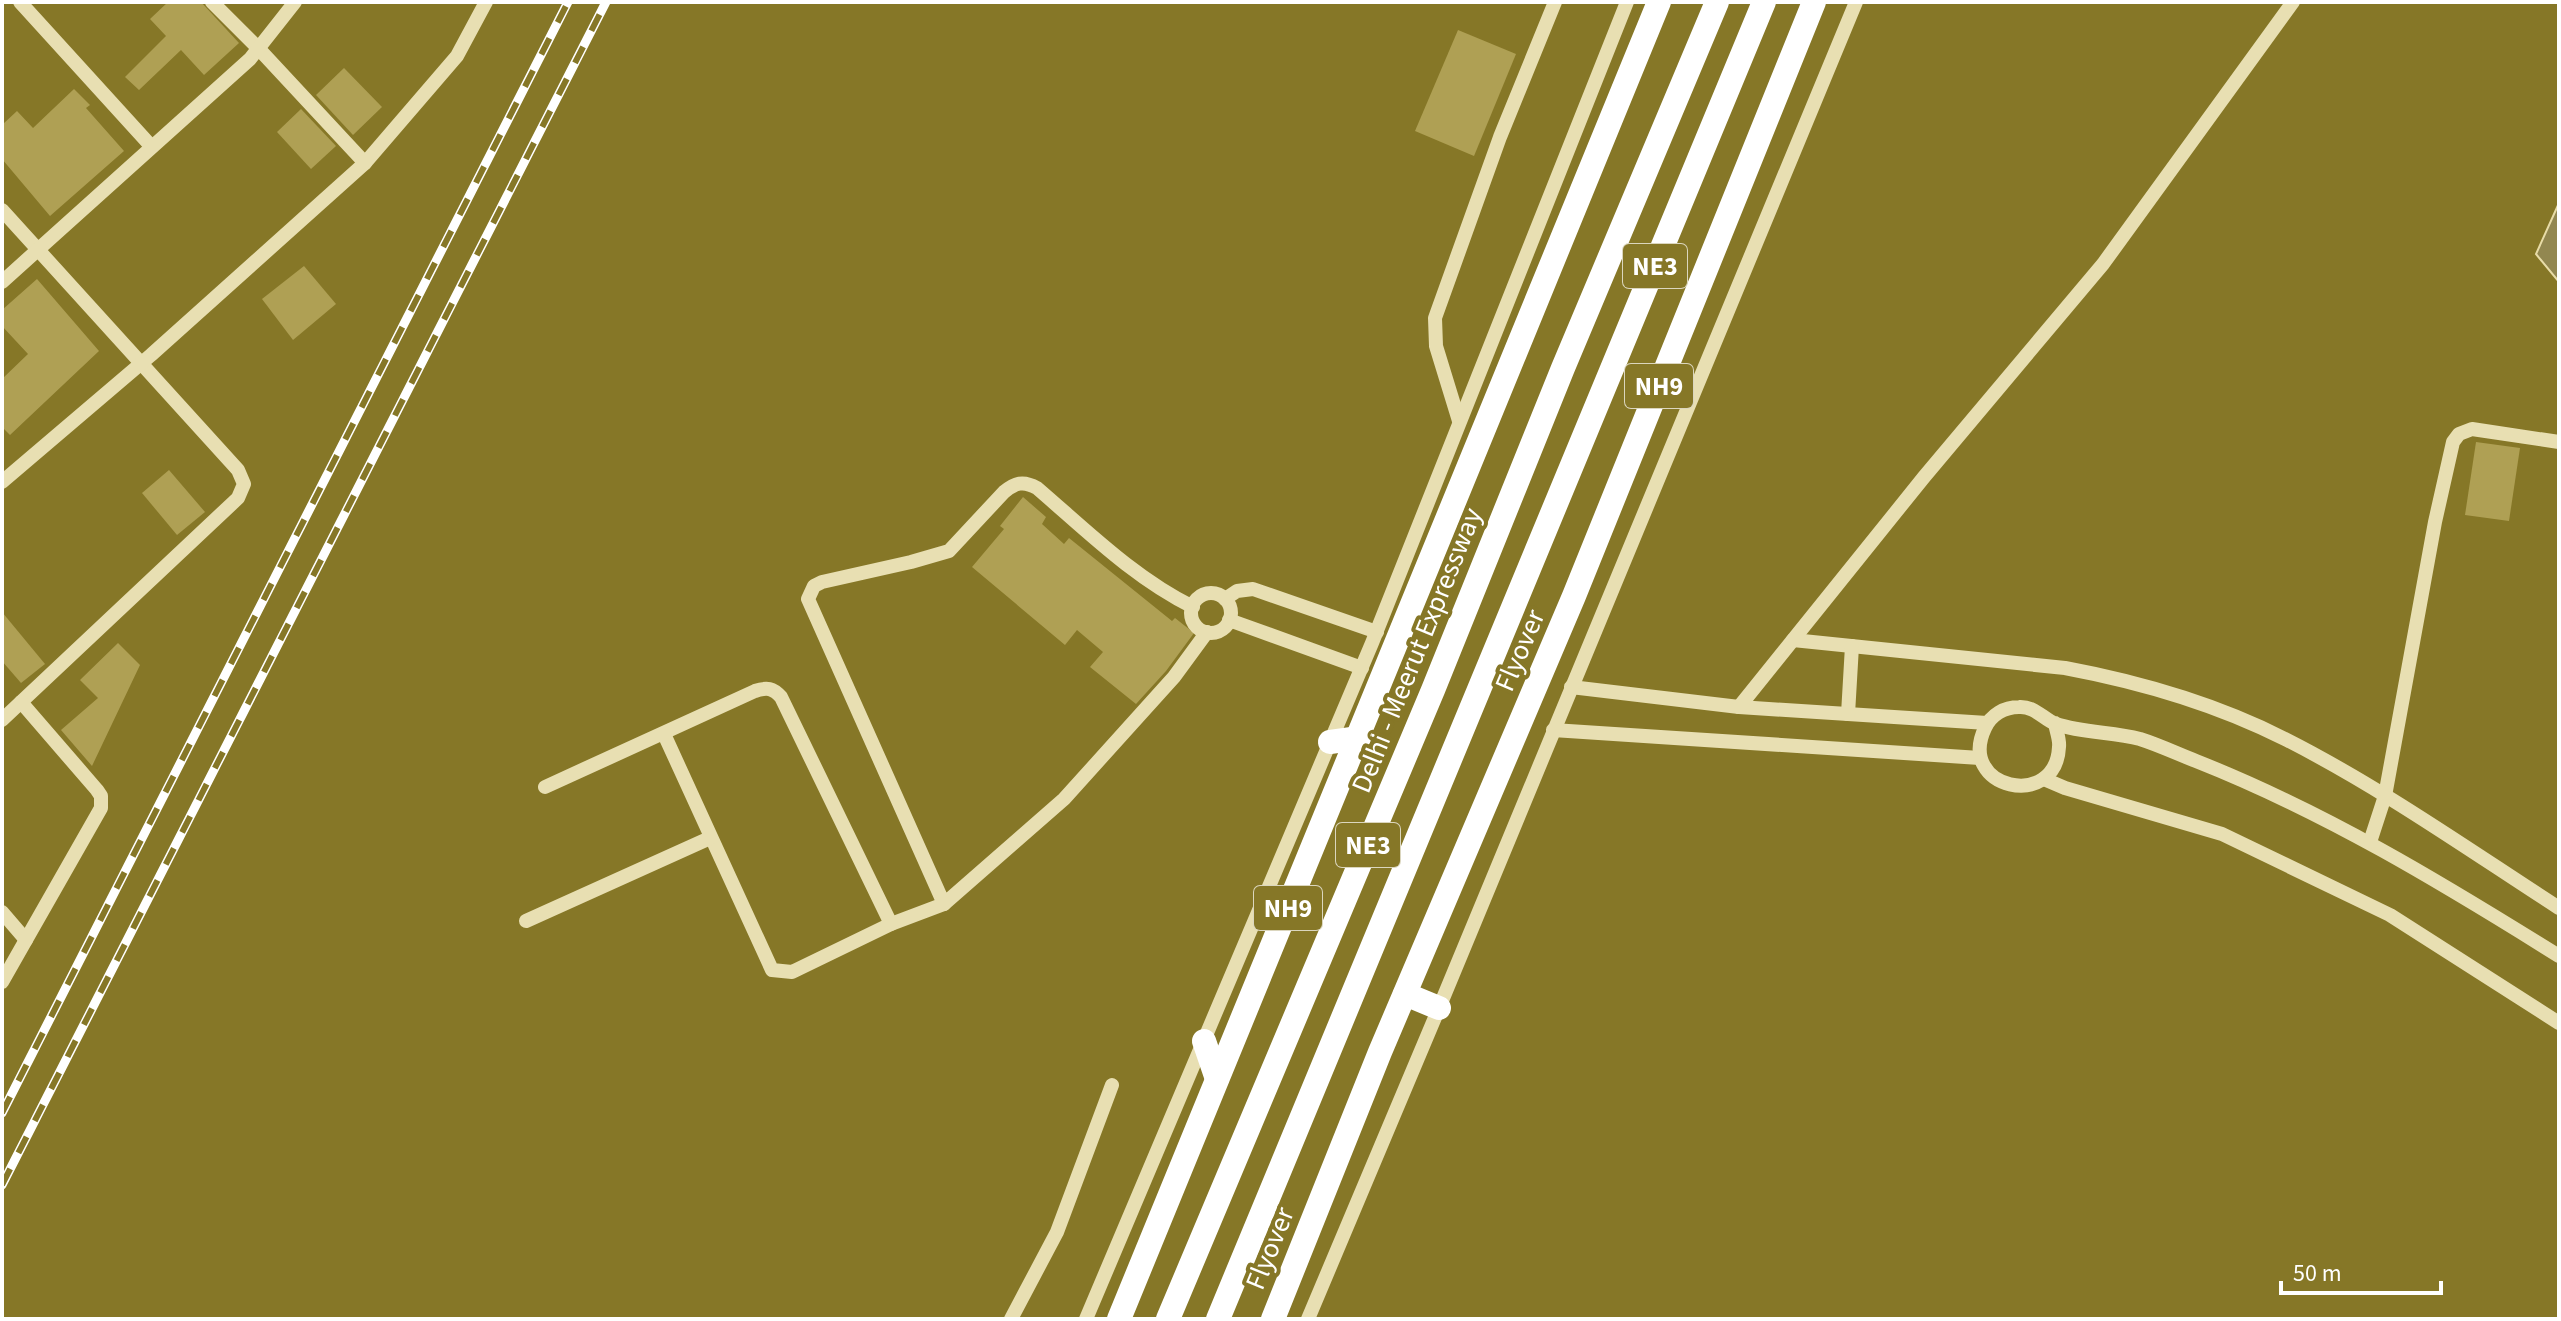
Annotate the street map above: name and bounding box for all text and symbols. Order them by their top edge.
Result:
road number: NE3 [1623,244,1687,288]
road number: NH9 [1625,364,1693,408]
street label: Delhi - Meerut Expressway [1341,502,1492,799]
street label: Flyover [1485,603,1555,698]
road number: NE3 [1336,823,1400,867]
road number: NH9 [1254,886,1322,930]
street label: Flyover [1235,1201,1305,1296]
scale bar [2281,1245,2441,1295]
text: 50 m [2293,1256,2342,1291]

